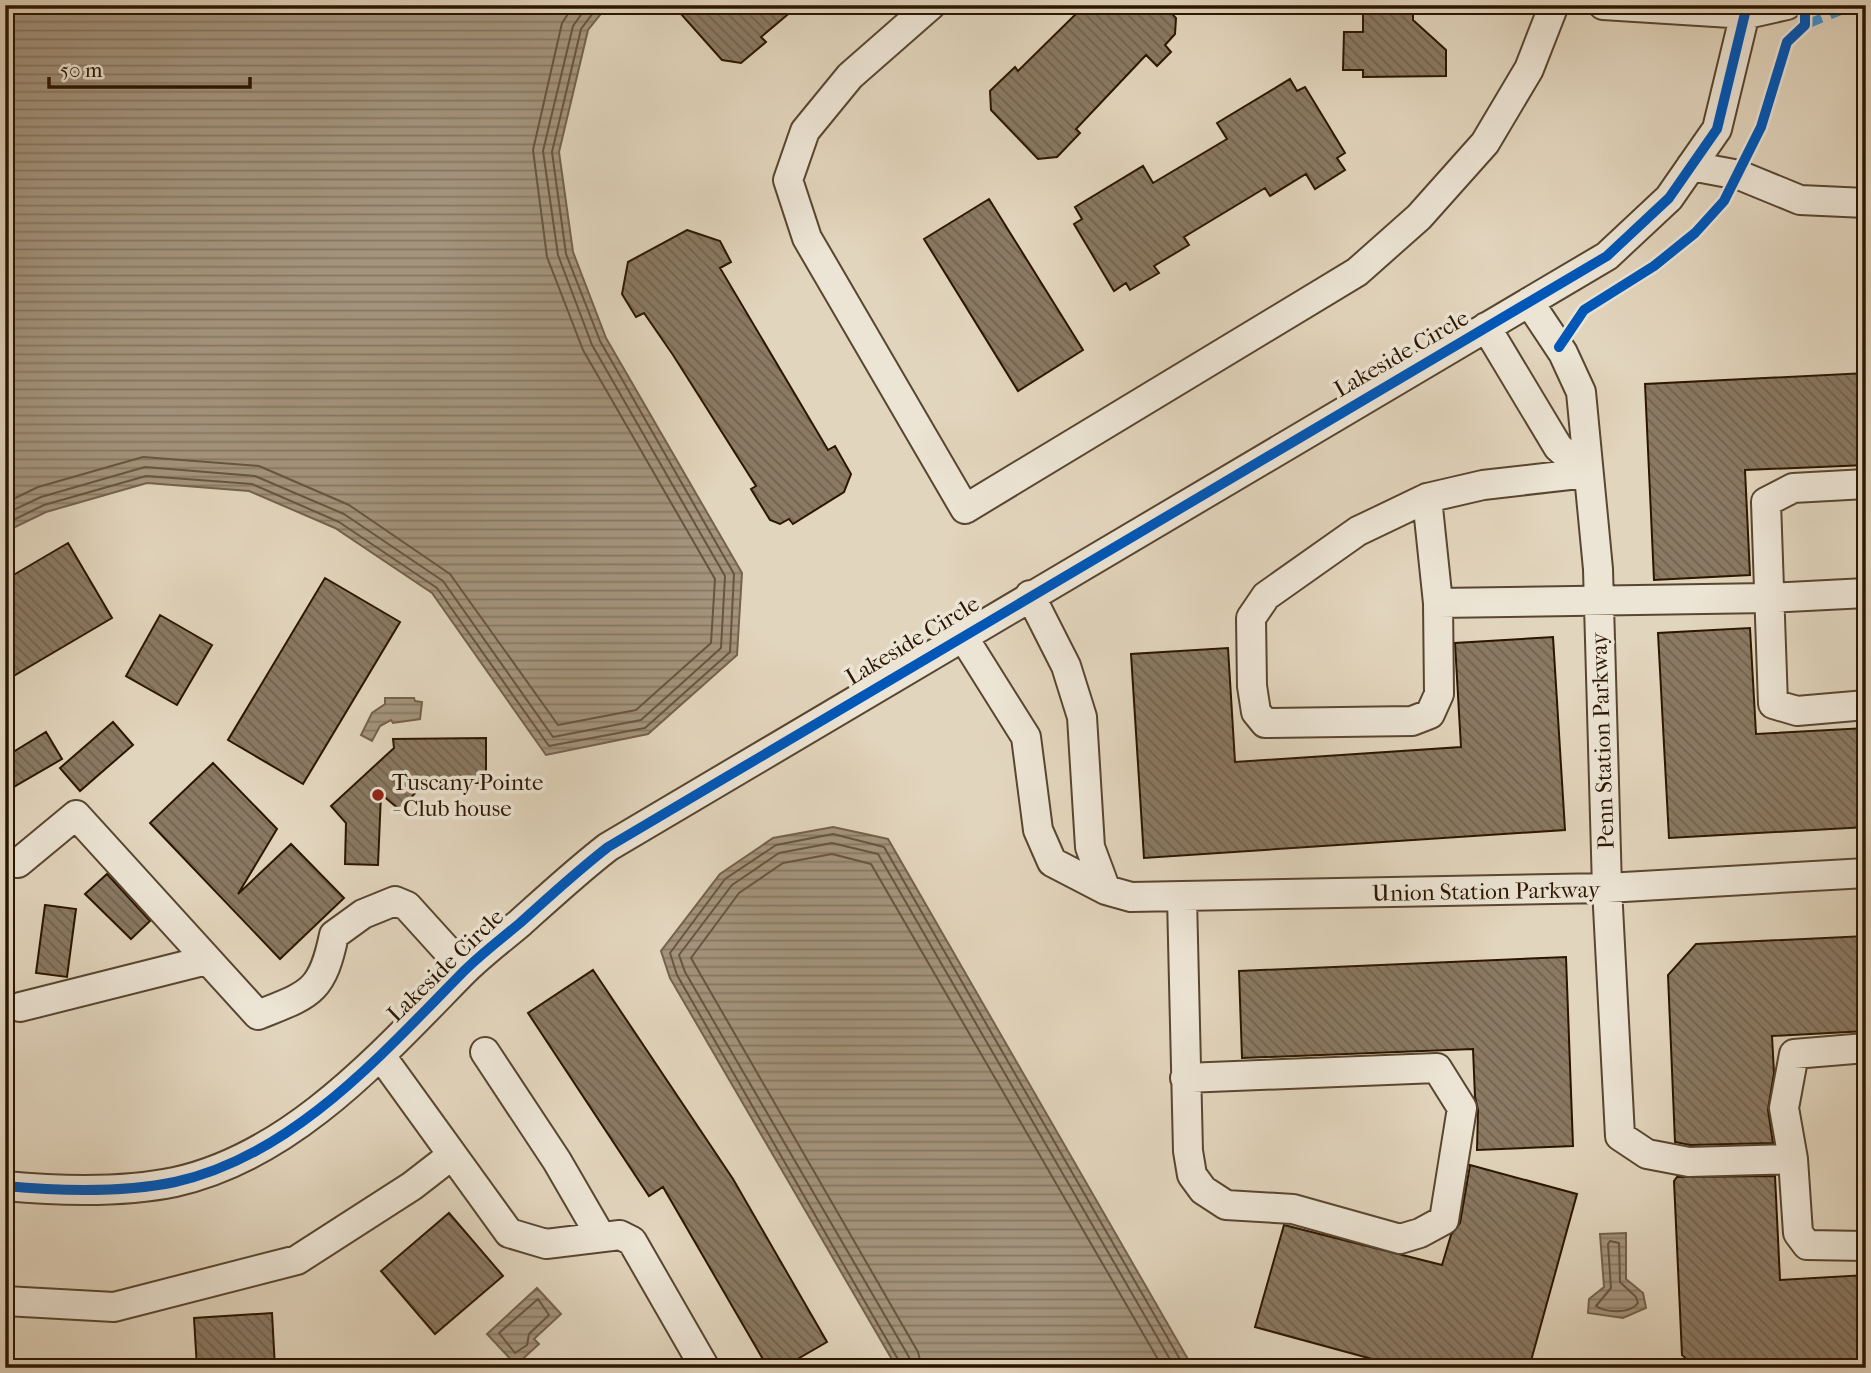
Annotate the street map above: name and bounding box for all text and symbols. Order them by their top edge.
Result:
scale bar [49,46,250,90]
text: 50 m [60,58,103,82]
street label: Lakeside Circle [1329,304,1473,403]
street label: Lakeside Circle [841,590,984,691]
street label: Penn Station Parkway [1585,631,1620,850]
place label: Tuscany Pointe - Club house [392,769,544,822]
marker: Tuscany Pointe - Club house [370,787,386,803]
street label: Union Station Parkway [1372,876,1601,907]
street label: Lakeside Circle [382,903,509,1027]

